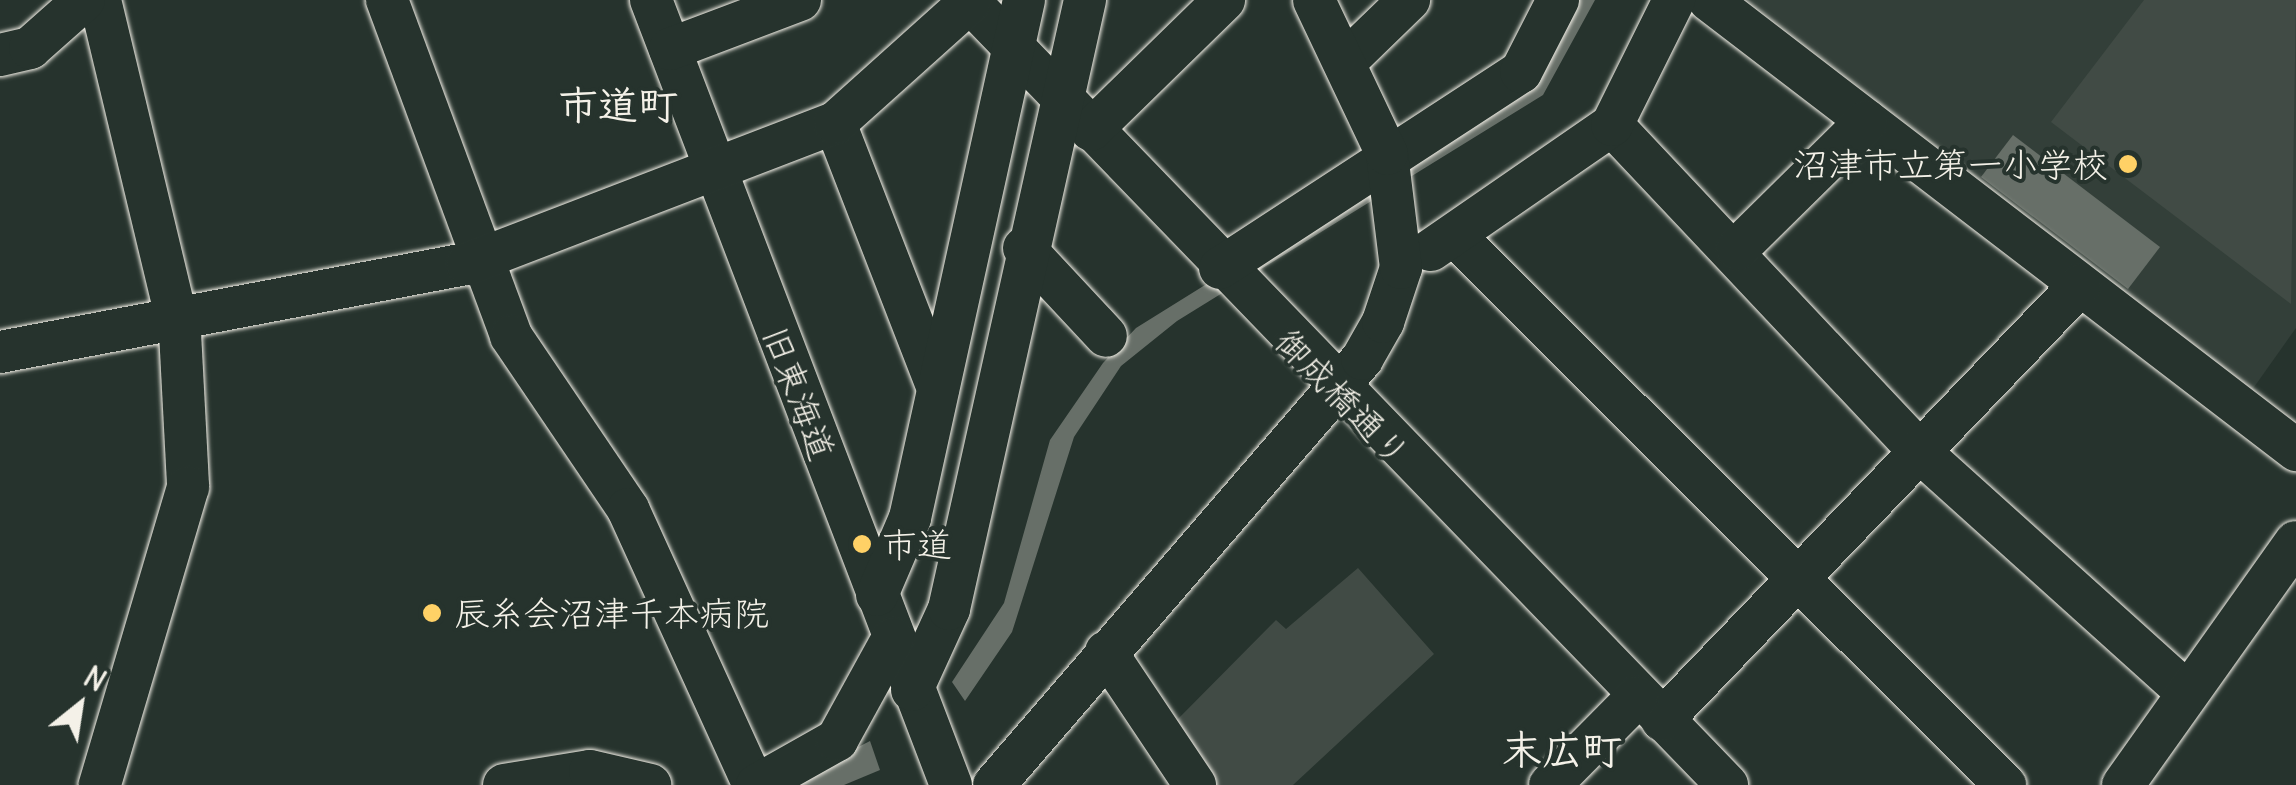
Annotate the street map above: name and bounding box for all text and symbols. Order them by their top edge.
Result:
district label: 市道町 [558,81,678,129]
place label: 沼津市立第一小学校 [1793,143,2108,185]
marker: 沼津市立第一小学校 [2117,153,2139,175]
street label: 御成橋通り [1267,319,1419,475]
street label: 旧東海道 [754,320,844,466]
place label: 市道 [882,523,952,565]
marker: 市道 [851,533,873,555]
place label: 辰糸会沼津千本病院 [454,592,769,634]
marker: 辰糸会沼津千本病院 [419,600,445,626]
north arrow [30,655,130,755]
text: N [78,659,112,699]
district label: 末広町 [1502,726,1622,774]

